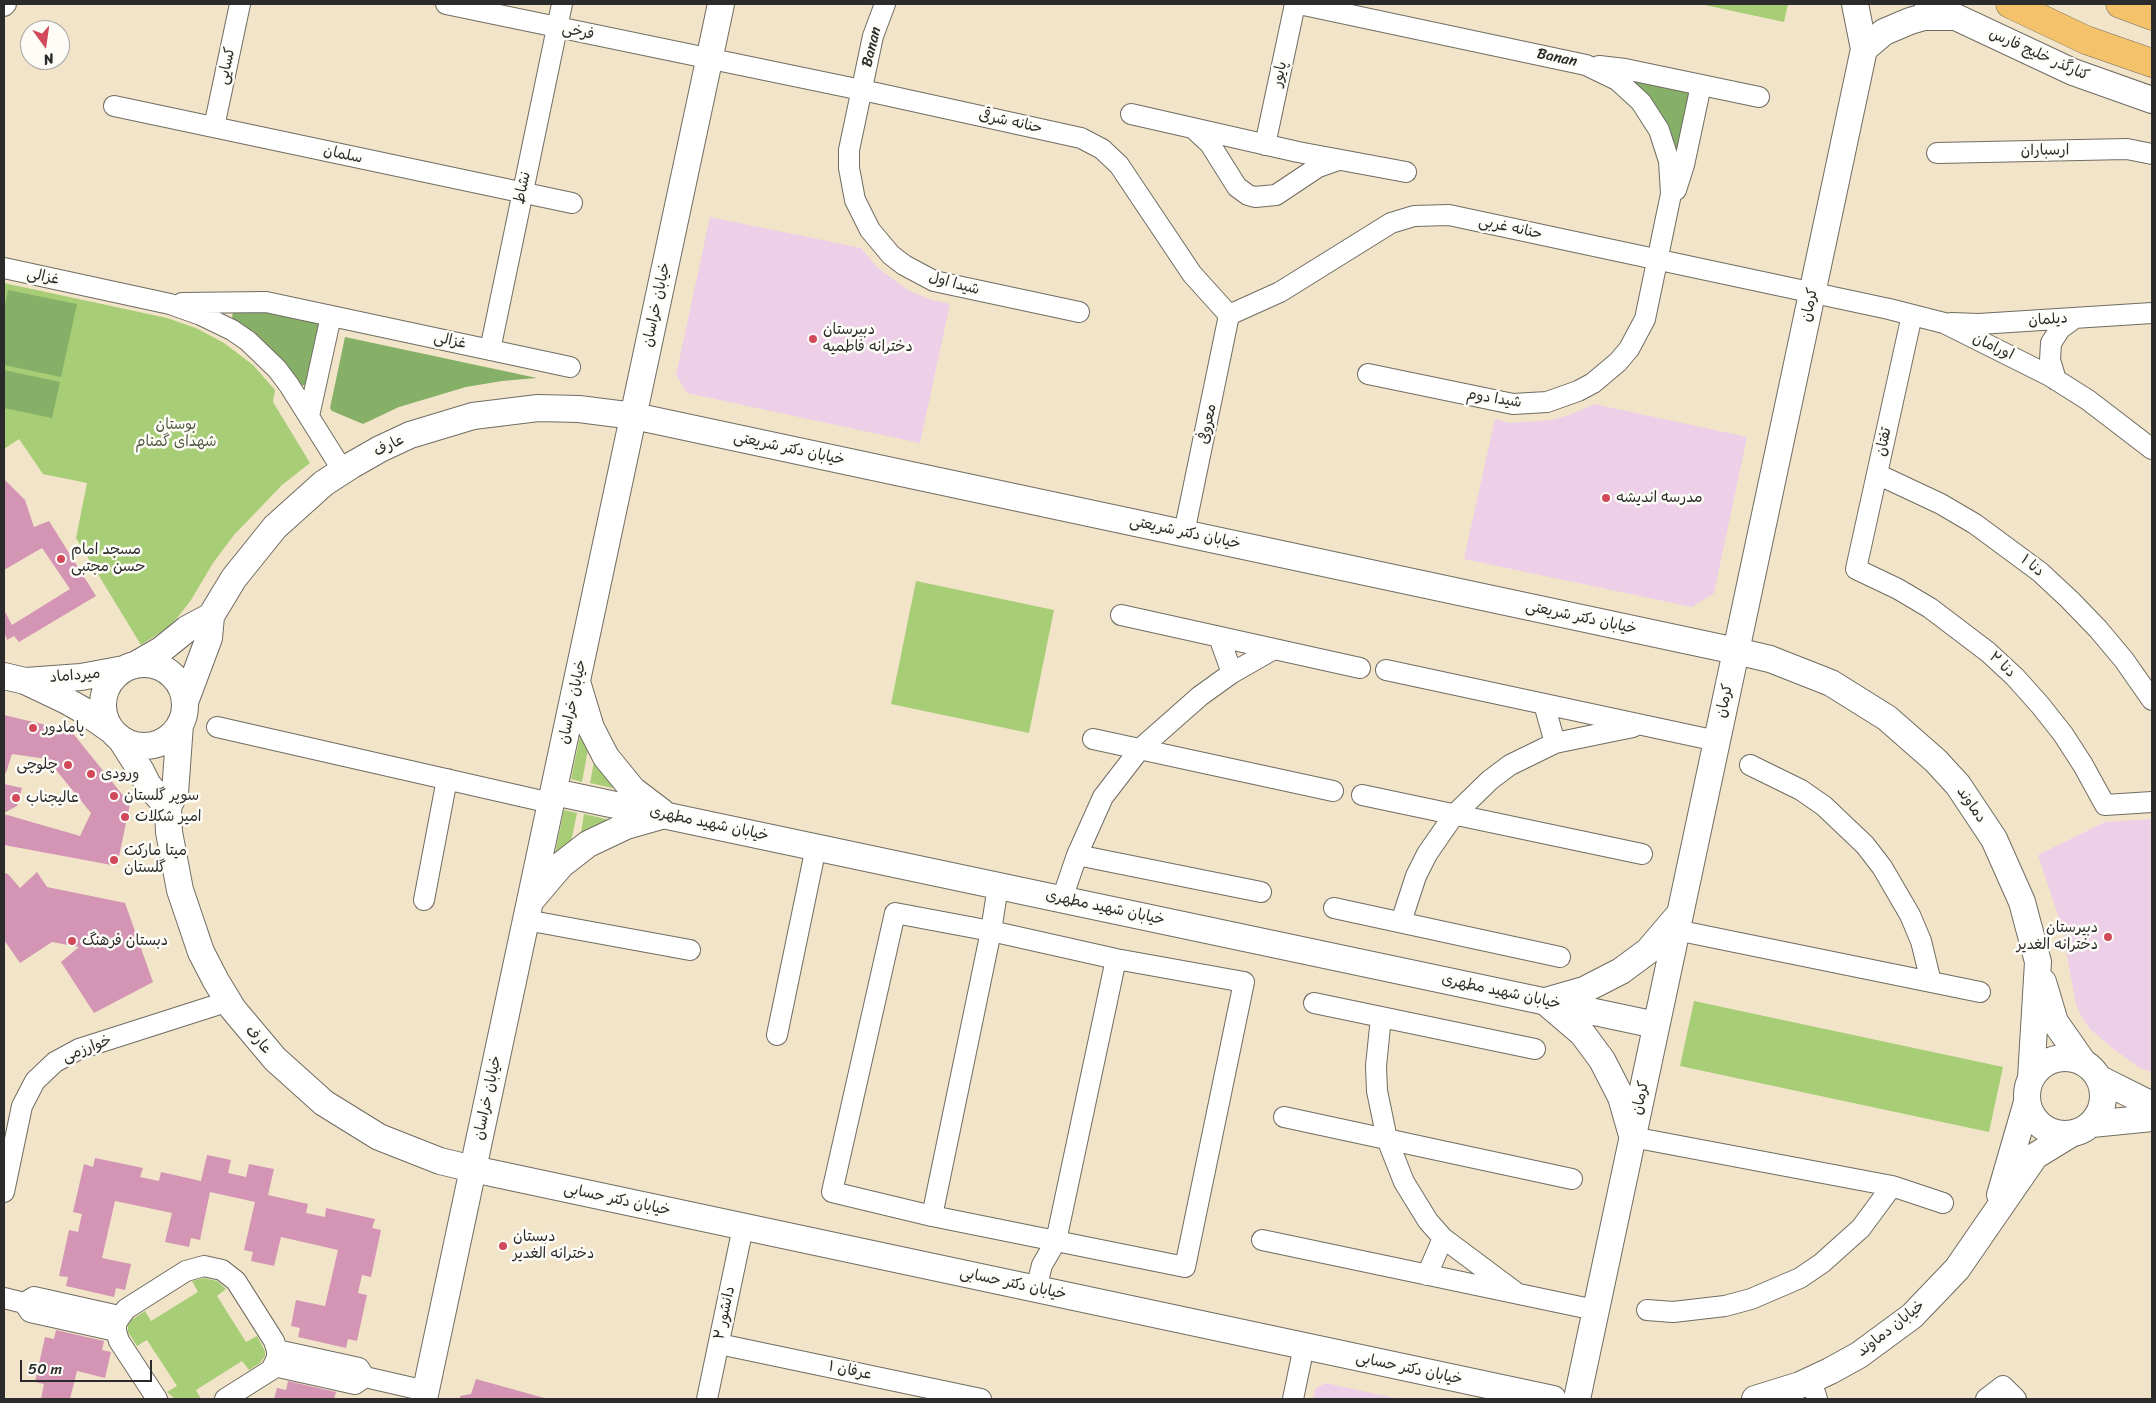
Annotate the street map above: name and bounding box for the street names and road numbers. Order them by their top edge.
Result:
street label: فرخی [560,20,596,44]
street label: Banan [858,25,886,69]
street label: کنارگذر خلیج فارس [1986,25,2092,85]
street label: Banan [1535,45,1579,71]
street label: کسایی [214,46,240,86]
street label: پایور [1269,60,1291,88]
street label: حنانه شرقی [977,107,1043,137]
street label: سلمان [322,142,364,168]
street label: ارسباران [2020,142,2070,160]
street label: نشاط [511,170,535,206]
street label: حنانه غربی [1477,213,1543,243]
street label: خیابان خراسان [639,261,675,349]
street label: غزالی [25,265,61,289]
street label: شیدا اول [927,269,981,299]
street label: کرمان [1798,286,1822,324]
street label: دیلمان [2028,310,2068,330]
street label: غزالی [432,329,468,353]
street label: اورامان [1970,330,2016,364]
street label: شیدا دوم [1465,386,1523,412]
street label: معروفی [1195,402,1221,446]
street label: تفتان [1872,426,1896,458]
street label: خیابان دکتر شریعتی [732,428,846,470]
street label: عارف [371,431,407,461]
street label: خیابان دکتر شریعتی [1128,512,1242,554]
street label: دنا ۱ [2017,551,2047,581]
street label: خیابان دکتر شریعتی [1524,597,1638,639]
street label: دنا ۲ [1985,648,2019,682]
street label: خیابان خراسان [555,658,591,746]
street label: میرداماد [49,665,101,687]
street label: کرمان [1713,682,1737,720]
street label: دماوند [1952,783,1990,827]
street label: خیابان شهید مطهری [648,803,770,845]
street label: خیابان شهید مطهری [1044,887,1166,929]
street label: خیابان شهید مطهری [1440,971,1562,1013]
street label: عارف [241,1022,275,1058]
street label: خوارزمی [60,1031,114,1067]
street label: خیابان خراسان [470,1054,506,1142]
street label: کرمان [1629,1079,1653,1117]
street label: خیابان دکتر حسابی [562,1180,672,1220]
street label: خیابان دکتر حسابی [958,1264,1068,1304]
street label: دانشور ۲ [711,1285,739,1341]
street label: خیابان دماوند [1854,1297,1928,1361]
street label: خیابان دکتر حسابی [1354,1349,1464,1389]
street label: عرفان ۱ [827,1358,873,1384]

